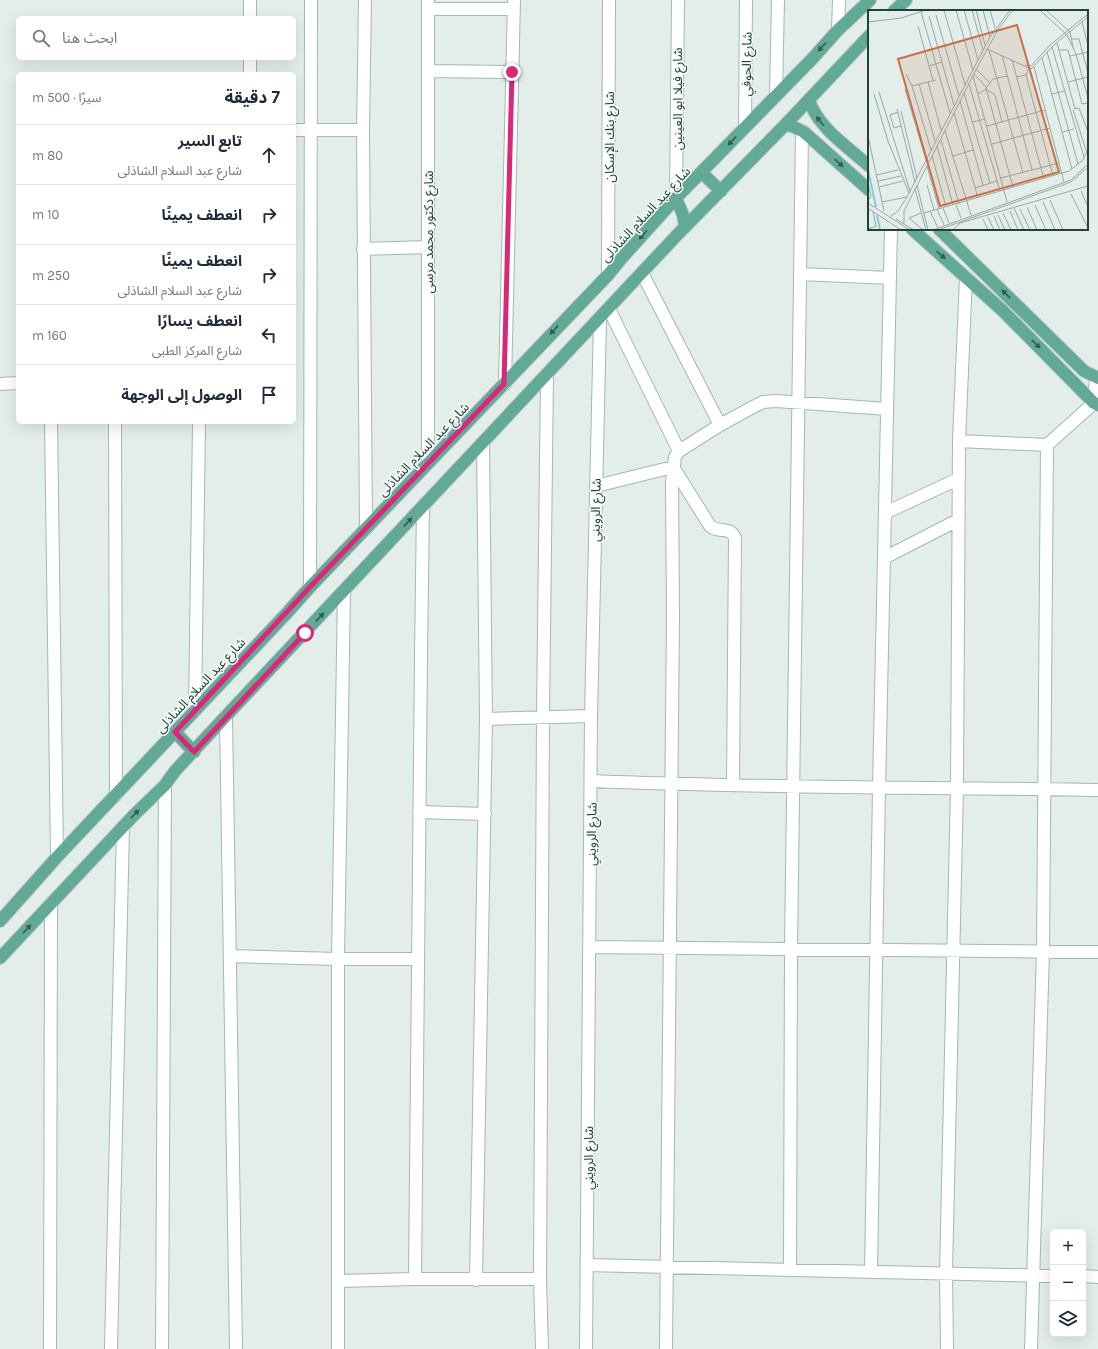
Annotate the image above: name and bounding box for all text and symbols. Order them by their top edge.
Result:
inset map [868,10,1088,230]
search box [16,16,296,60]
icon: search [30,27,52,49]
text: ابحث هنا [62,29,117,47]
street label: شارع الحوفي [738,32,758,97]
one-way arrow [818,42,827,53]
street label: شارع فيلا ابو العينين [670,48,688,150]
route end [503,63,521,81]
text: 7 دقيقة [224,87,280,107]
text: سيرًا · 500 m [32,90,102,105]
street label: شارع بنك الإسكان [602,91,620,183]
one-way arrow [816,115,824,126]
text: تابع السير [178,132,242,150]
one-way arrow [727,136,737,146]
icon: ahead [258,144,280,166]
text: 80 m [32,148,63,163]
one-way arrow [835,158,844,167]
text: شارع عبد السلام الشاذلى [117,163,242,178]
street label: شارع عبد السلام الشاذلى [597,164,696,267]
street label: شارع دكتور محمد مرسى [421,171,439,293]
icon: right [258,204,280,226]
text: انعطف يمينًا [162,206,242,224]
text: 10 m [32,207,59,222]
one-way arrow [638,230,647,240]
one-way arrow [936,250,946,260]
text: انعطف يمينًا [162,252,242,270]
icon: right [258,264,280,286]
text: 250 m [32,268,70,283]
text: شارع عبد السلام الشاذلى [117,283,242,298]
one-way arrow [1001,289,1011,299]
text: انعطف يسارًا [158,312,242,330]
icon: left [258,324,280,346]
one-way arrow [549,325,559,335]
text: 160 m [32,328,67,343]
one-way arrow [1031,339,1040,349]
text: شارع المركز الطبى [152,343,242,358]
icon: arrive [258,384,280,406]
text: الوصول إلى الوجهة [121,386,242,404]
street label: شارع عبد السلام الشاذلى [375,399,474,501]
street label: شارع الرويني [587,478,607,542]
one-way arrow [404,517,413,527]
one-way arrow [315,612,324,622]
route start [296,624,314,642]
street label: شارع عبد السلام الشاذلى [152,635,251,738]
street label: شارع الرويني [583,802,603,866]
one-way arrow [130,809,140,819]
one-way arrow [22,924,32,934]
street label: شارع الرويني [581,1126,599,1190]
map controls [1050,1229,1086,1337]
button: + [1050,1229,1086,1265]
button: − [1050,1265,1086,1301]
button: layers [1050,1301,1086,1337]

